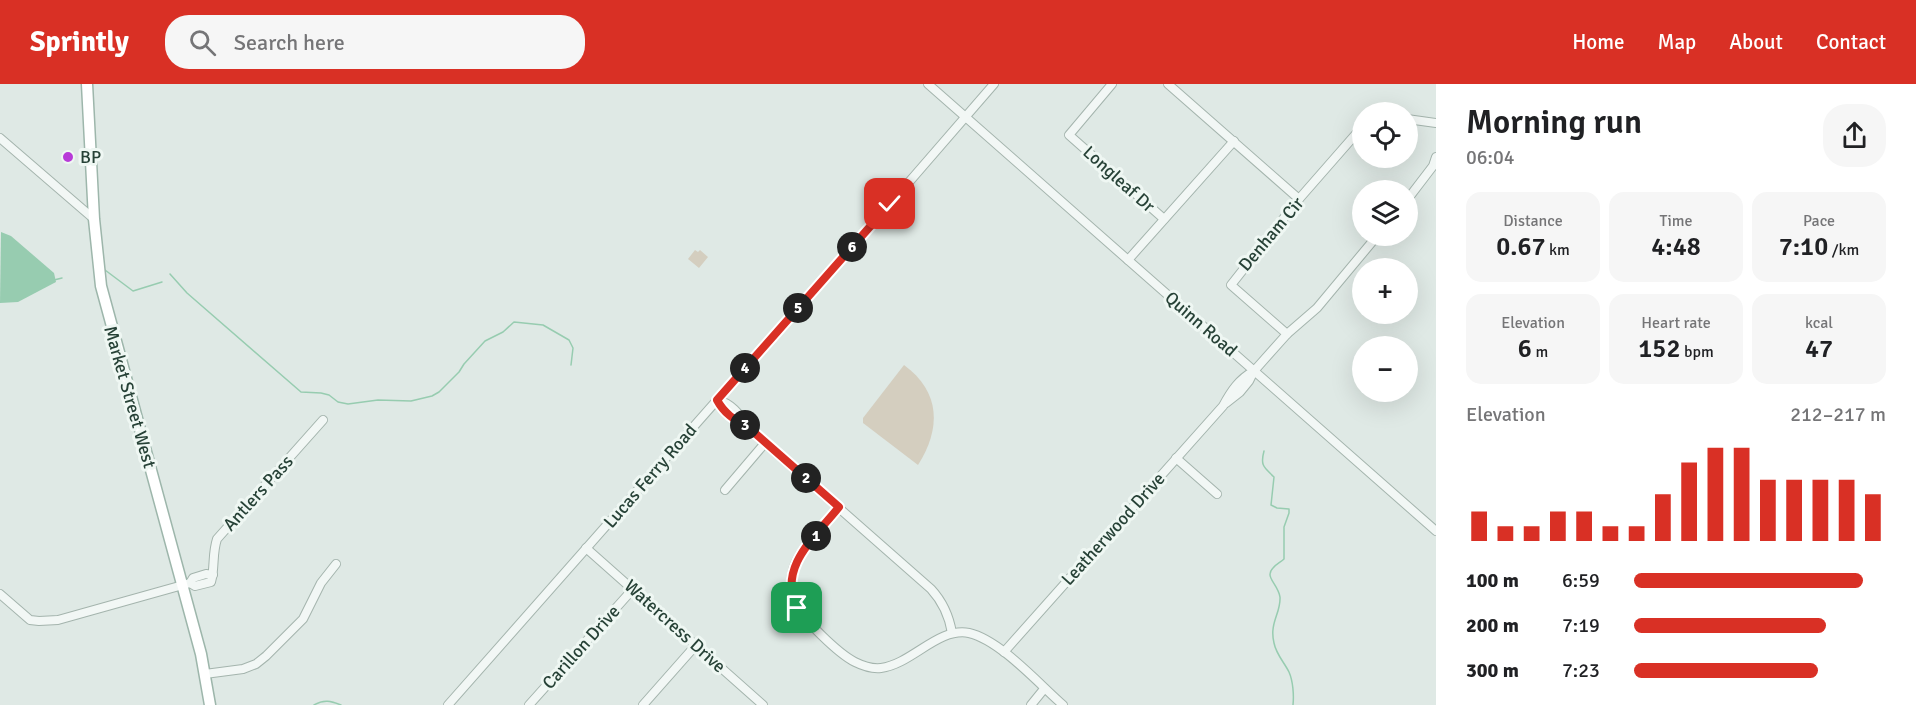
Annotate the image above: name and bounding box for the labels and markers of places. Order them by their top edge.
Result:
place label: BP [80,146,101,168]
marker: BP [61,150,75,164]
pin [864,178,915,229]
pin: 6 [837,232,867,262]
pin: 5 [783,293,813,323]
pin: 4 [730,353,760,383]
pin: 3 [730,410,760,440]
pin: 2 [791,463,821,493]
pin: 1 [801,521,831,551]
pin [771,582,822,633]

